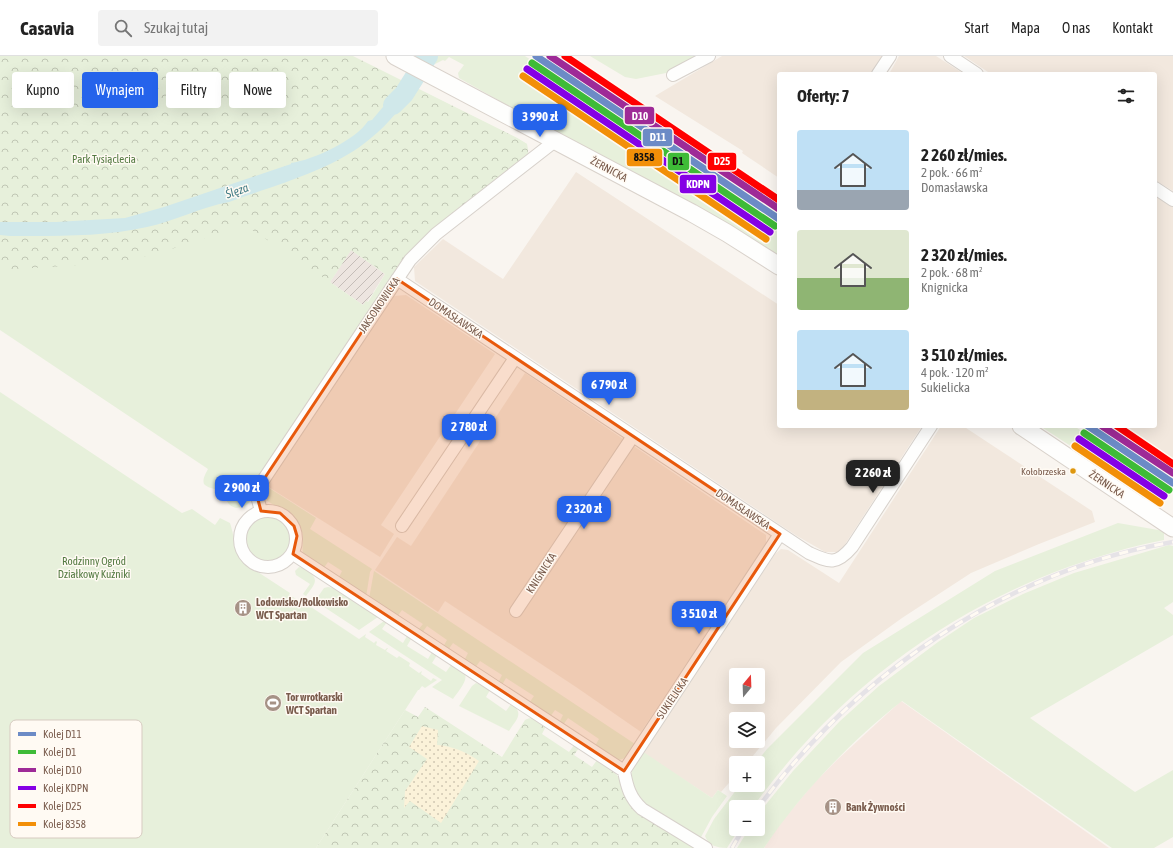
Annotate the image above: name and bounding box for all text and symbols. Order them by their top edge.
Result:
search box [98,10,378,46]
text: Casavia [20,17,74,39]
icon: search [112,17,134,39]
text: Szukaj tutaj [144,19,208,36]
text: Start [964,20,989,36]
text: Mapa [1011,20,1040,36]
text: O nas [1062,20,1090,36]
text: Kontakt [1112,20,1153,36]
chip: Kupno [12,72,74,108]
chip: Wynajem [82,72,158,108]
chip: Filtry [166,72,221,108]
chip: Nowe [229,72,286,108]
icon: filters [1115,85,1137,107]
text: Oferty: 7 [797,86,849,106]
pin: 3 990 zł [499,104,581,138]
line badge: D10 [624,106,655,125]
text: 3 990 zł [522,109,558,124]
text: D10 [632,110,648,122]
line badge: D11 [642,128,673,147]
text: D11 [650,131,666,143]
text: 2 260 zł/mies. [921,145,1007,165]
icon: home [829,146,877,194]
line badge: 8358 [626,148,663,167]
text: 8358 [634,151,654,163]
line badge: D1 [667,152,690,171]
line badge: D25 [707,152,737,171]
park label: Park Tysiąclecia [72,153,136,165]
street label: ŻERNICKA [588,154,630,184]
text: D1 [672,155,684,167]
text: D25 [714,155,730,167]
text: 2 pok. · 66 m² [921,165,983,180]
line badge: KDPN [679,174,717,194]
text: KDPN [686,178,710,190]
water label: Ślęza [223,180,251,202]
text: Domasławska [921,180,988,195]
text: 2 320 zł/mies. [921,245,1007,265]
icon: home [829,246,877,294]
text: 2 pok. · 68 m² [921,265,983,280]
street label: JAKSONOWICKA [356,274,402,335]
text: Knignicka [921,280,968,295]
street label: DOMASŁAWSKA [427,295,486,341]
text: 3 510 zł/mies. [921,345,1007,365]
icon: home [829,346,877,394]
text: 4 pok. · 120 m² [921,365,989,380]
pin: 6 790 zł [568,372,650,406]
text: 6 790 zł [591,377,627,392]
text: Sukielicka [921,380,970,395]
pin: 2 780 zł [428,414,510,448]
text: 2 780 zł [451,419,487,434]
pin: 2 260 zł [832,460,914,494]
text: 2 260 zł [855,465,891,480]
place label: Kołobrzeska [1021,466,1066,477]
marker: Kołobrzeska [1068,466,1078,476]
street label: ŻERNICKA [1087,468,1128,501]
pin: 2 900 zł [201,475,283,509]
text: 2 900 zł [224,480,260,495]
street label: DOMASŁAWSKA [714,486,773,532]
pin: 2 320 zł [543,496,625,530]
text: 2 320 zł [566,501,602,516]
street label: KNIGNICKA [524,550,559,595]
park label: Rodzinny Ogród Działkowy Kuźniki [58,555,130,580]
place label: Lodowisko/Rolkowisko WCT Spartan [255,596,348,621]
building icon: Lodowisko/Rolkowisko WCT Spartan [233,598,253,618]
pin: 3 510 zł [658,601,740,635]
text: 3 510 zł [681,606,717,621]
north arrow [729,668,765,704]
map controls [729,668,765,836]
street label: SUKIELICKA [654,675,690,721]
place label: Tor wrotkarski WCT Spartan [285,691,343,716]
sports icon: Tor wrotkarski WCT Spartan [263,693,283,713]
button: layers [729,712,765,748]
legend [10,720,142,838]
text: Kolej D11 [43,728,82,740]
text: Kolej D1 [43,746,77,758]
button: + [729,756,765,792]
text: Kolej D10 [43,764,82,776]
text: Kolej KDPN [43,782,89,794]
building icon: Bank Żywności [823,797,843,817]
text: Kolej D25 [43,800,82,812]
button: − [729,800,765,836]
place label: Bank Żywności [846,801,906,813]
text: Kolej 8358 [43,818,86,830]

